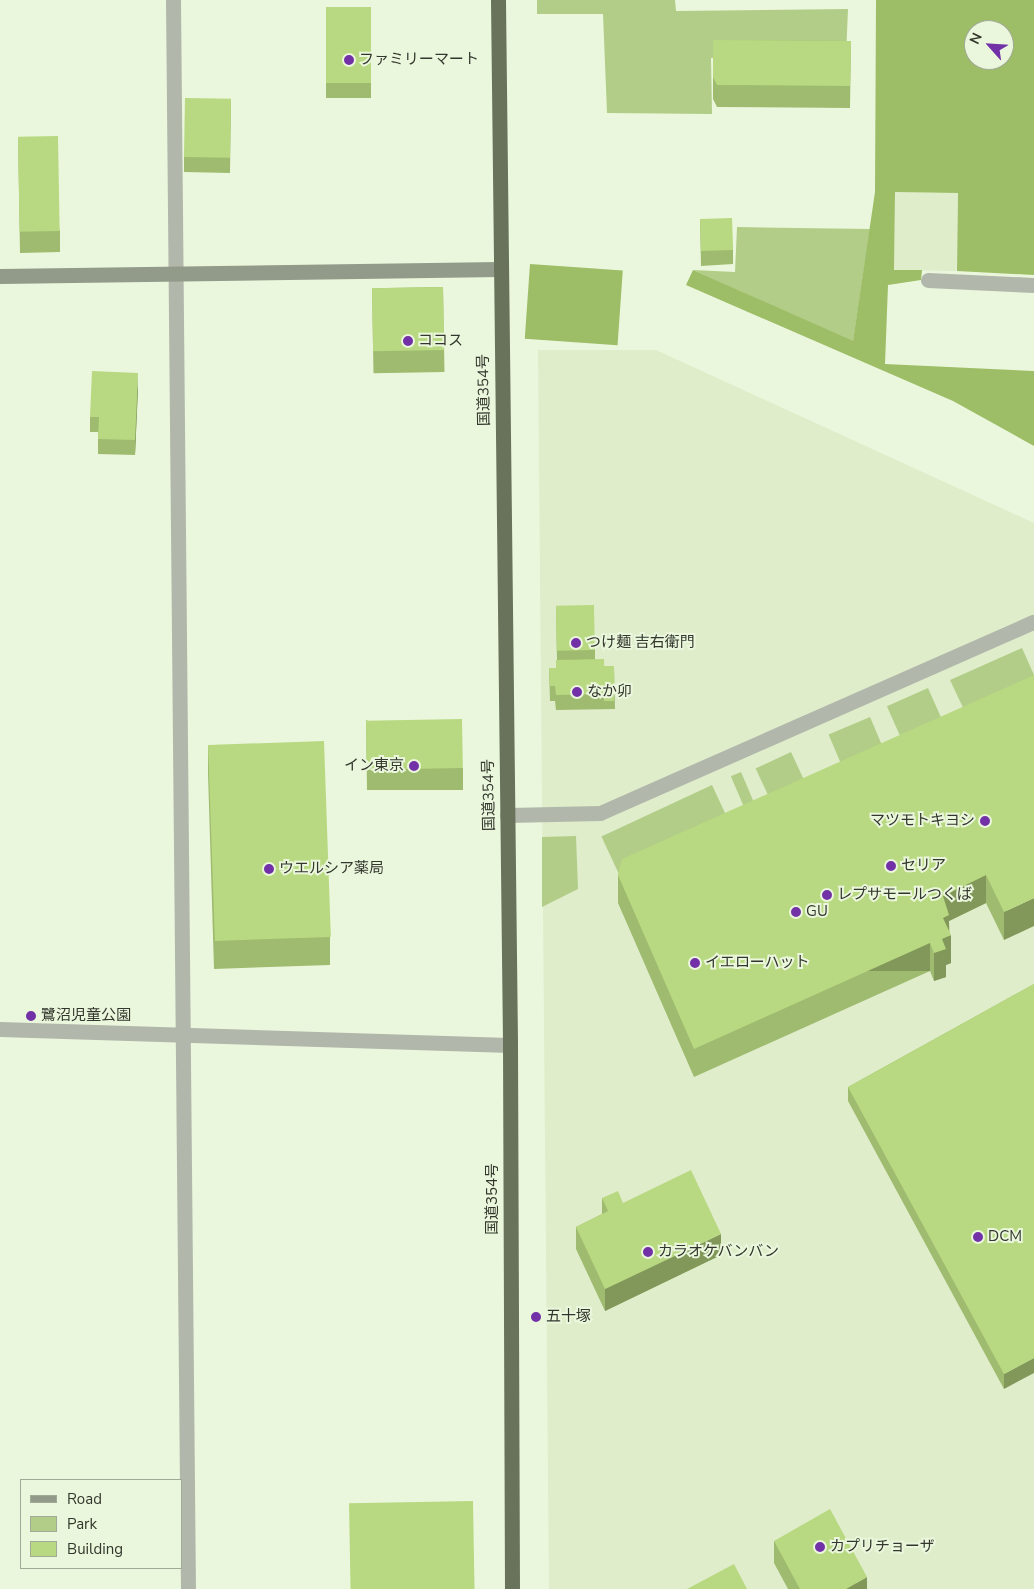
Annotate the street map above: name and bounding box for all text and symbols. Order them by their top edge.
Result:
north arrow [964,20,1014,70]
text: N [965,30,987,48]
place label: ファミリーマート [359,51,479,69]
marker: ファミリーマート [343,54,355,66]
place label: ココス [418,332,463,350]
marker: ココス [402,335,414,347]
street label: 国道354号 [474,354,494,426]
place label: つけ麺 吉右衛門 [586,634,695,652]
marker: つけ麺 吉右衛門 [570,637,582,649]
place label: なか卯 [587,683,632,701]
marker: なか卯 [571,686,583,698]
place label: イン東京 [344,757,404,775]
street label: 国道354号 [479,759,499,831]
marker: イン東京 [408,760,420,772]
place label: マツモトキヨシ [870,812,975,830]
marker: マツモトキヨシ [979,815,991,827]
place label: セリア [901,857,946,875]
place label: ウエルシア薬局 [279,860,384,878]
marker: セリア [885,860,897,872]
marker: ウエルシア薬局 [263,863,275,875]
place label: レプサモールつくば [837,886,972,904]
marker: レプサモールつくば [821,889,833,901]
place label: GU [806,903,828,921]
marker: GU [790,906,802,918]
place label: イエローハット [705,954,810,972]
marker: イエローハット [689,957,701,969]
place label: 鷺沼児童公園 [41,1007,131,1025]
marker: 鷺沼児童公園 [25,1010,37,1022]
street label: 国道354号 [484,1163,502,1235]
place label: DCM [988,1228,1022,1246]
marker: DCM [972,1231,984,1243]
place label: カラオケバンバン [658,1243,778,1261]
marker: カラオケバンバン [642,1246,654,1258]
place label: 五十塚 [546,1308,591,1326]
marker: 五十塚 [530,1311,542,1323]
legend [20,1479,182,1569]
text: Road [67,1489,102,1509]
text: Park [67,1514,97,1534]
place label: カプリチョーザ [830,1538,935,1556]
text: Building [67,1539,123,1559]
marker: カプリチョーザ [814,1541,826,1553]

